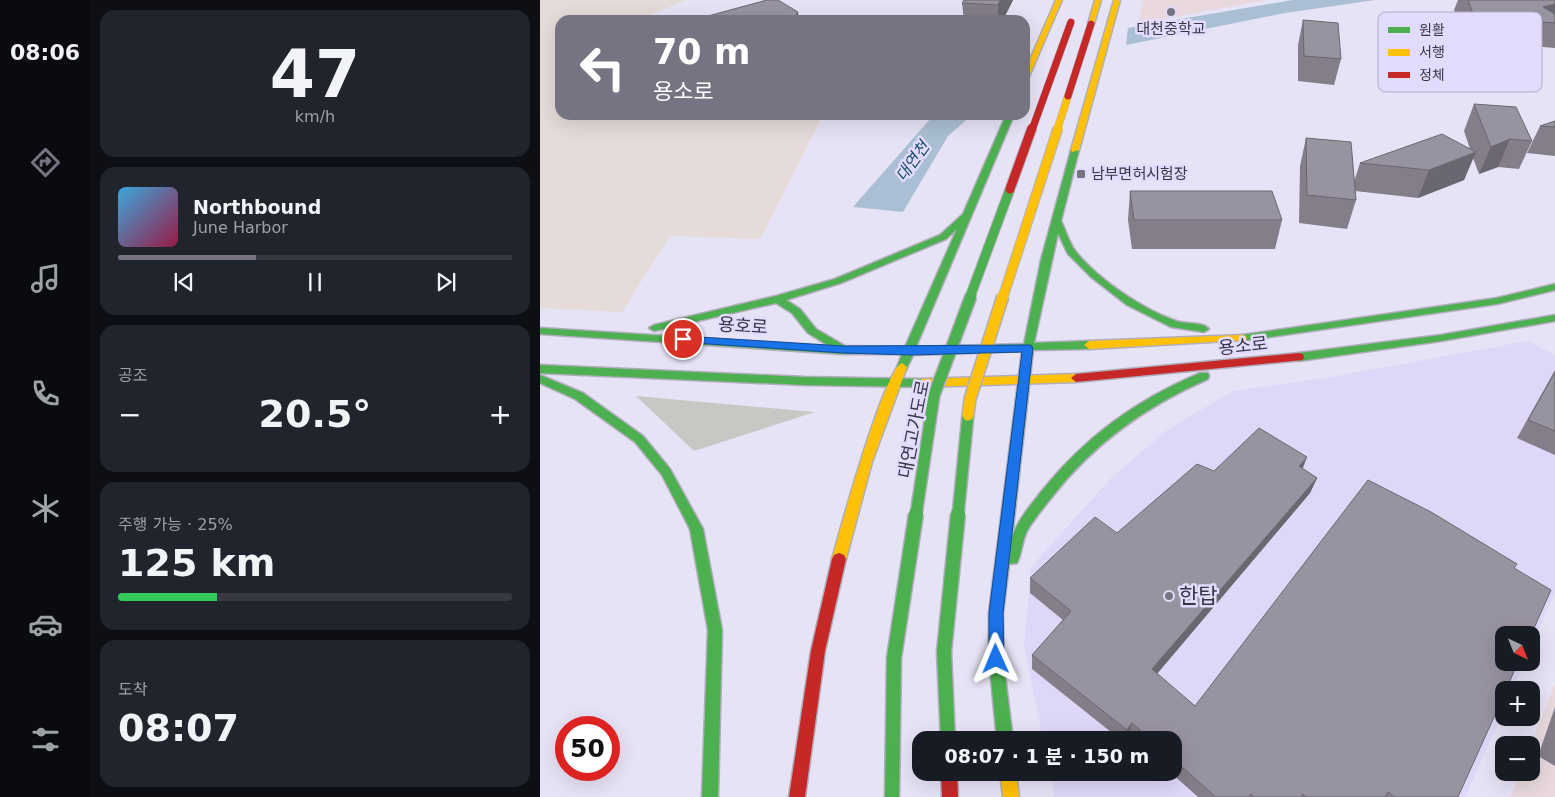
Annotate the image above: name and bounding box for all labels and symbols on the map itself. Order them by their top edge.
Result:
marker: 대천중학교 [1165,6,1177,18]
legend [1378,12,1542,92]
place label: 대천중학교 [1136,20,1206,38]
text: 원활 [1419,22,1445,38]
text: 서행 [1419,44,1445,60]
text: 정체 [1419,67,1445,83]
water label: 대연천 [892,136,934,185]
place label: 남부면허시험장 [1091,165,1188,183]
marker: 남부면허시험장 [1075,168,1087,180]
street label: 용호로 [718,313,769,338]
pin [662,318,704,360]
street label: 용소로 [1217,332,1269,359]
street label: 대연고가도로 [894,378,933,480]
place label: 한탑 [1179,584,1218,608]
marker: 한탑 [1163,590,1175,602]
north arrow [1495,626,1540,671]
position arrow [969,632,1021,684]
speed limit sign: 50 [555,716,620,781]

